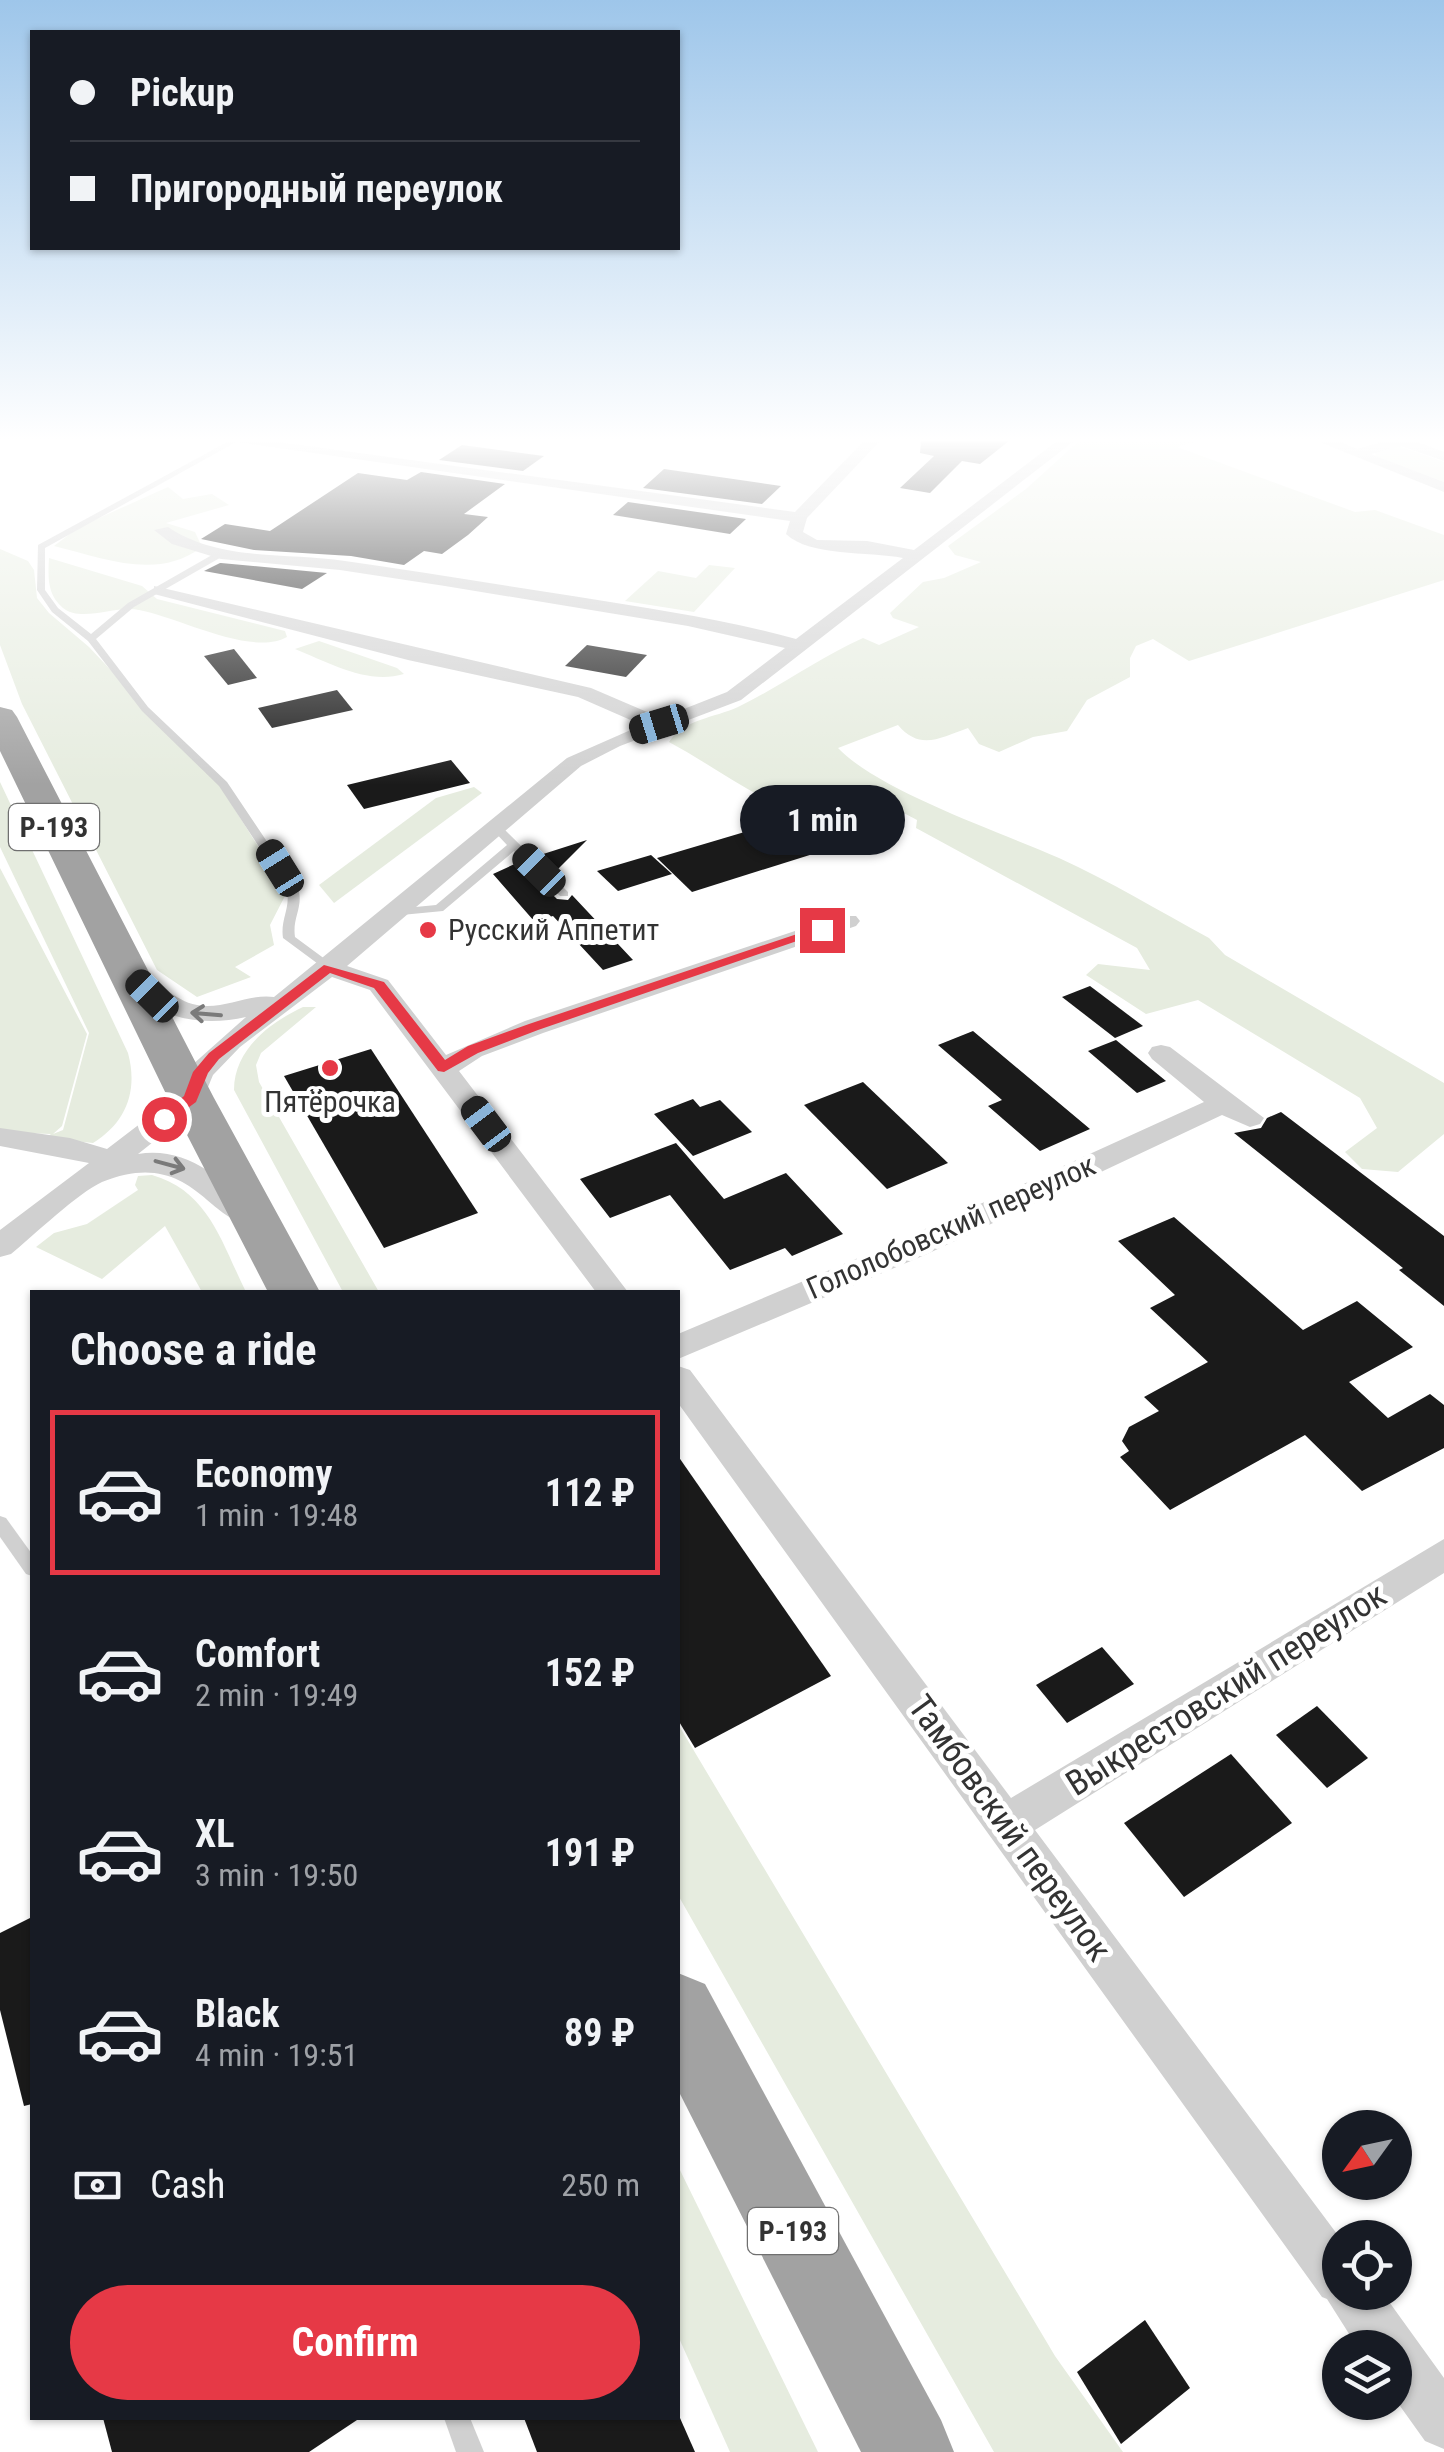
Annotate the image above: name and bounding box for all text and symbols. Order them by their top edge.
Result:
text: Pickup [130,71,234,115]
text: Пригородный переулок [130,167,503,211]
car [626,701,692,747]
callout: 1 min [740,785,904,855]
text: 1 min [787,801,858,839]
road number: Р-193 [9,804,99,850]
car [251,835,309,901]
car [507,838,571,902]
route end [800,908,845,953]
place label: Русский Аппетит [448,912,659,947]
marker: Русский Аппетит [417,919,439,941]
car [120,964,184,1028]
one-way arrow [190,1005,223,1024]
marker: Пятёрочка [319,1057,341,1079]
place label: Пятёрочка [264,1084,396,1119]
car [456,1091,516,1157]
route start [142,1097,187,1142]
street label: Гололобовский переулок [801,1147,1101,1306]
one-way arrow [153,1156,185,1175]
text: Choose a ride [70,1323,317,1376]
icon: car [75,1448,165,1538]
text: Economy [195,1452,332,1496]
text: 112 ₽ [545,1471,635,1515]
text: 1 min · 19:48 [195,1496,358,1534]
street label: Выкрестовский переулок [1059,1574,1394,1805]
icon: car [75,1628,165,1718]
text: Comfort [195,1632,320,1676]
text: 152 ₽ [545,1651,635,1695]
text: 2 min · 19:49 [195,1676,358,1714]
street label: Тамбовский переулок [899,1687,1120,1969]
icon: car [75,1808,165,1898]
text: XL [195,1812,234,1856]
text: 191 ₽ [545,1831,635,1875]
text: 3 min · 19:50 [195,1856,358,1894]
icon: car [75,1988,165,2078]
text: Black [195,1992,279,2036]
text: 89 ₽ [564,2011,635,2055]
text: 4 min · 19:51 [195,2036,358,2074]
north arrow [1322,2110,1412,2200]
map controls [1322,2110,1412,2420]
icon: cash [70,2158,125,2213]
text: Cash [150,2163,225,2207]
text: 250 m [561,2166,640,2204]
road number: Р-193 [748,2208,838,2254]
button: locate [1322,2220,1412,2310]
button: Confirm [70,2285,640,2400]
button: layers [1322,2330,1412,2420]

